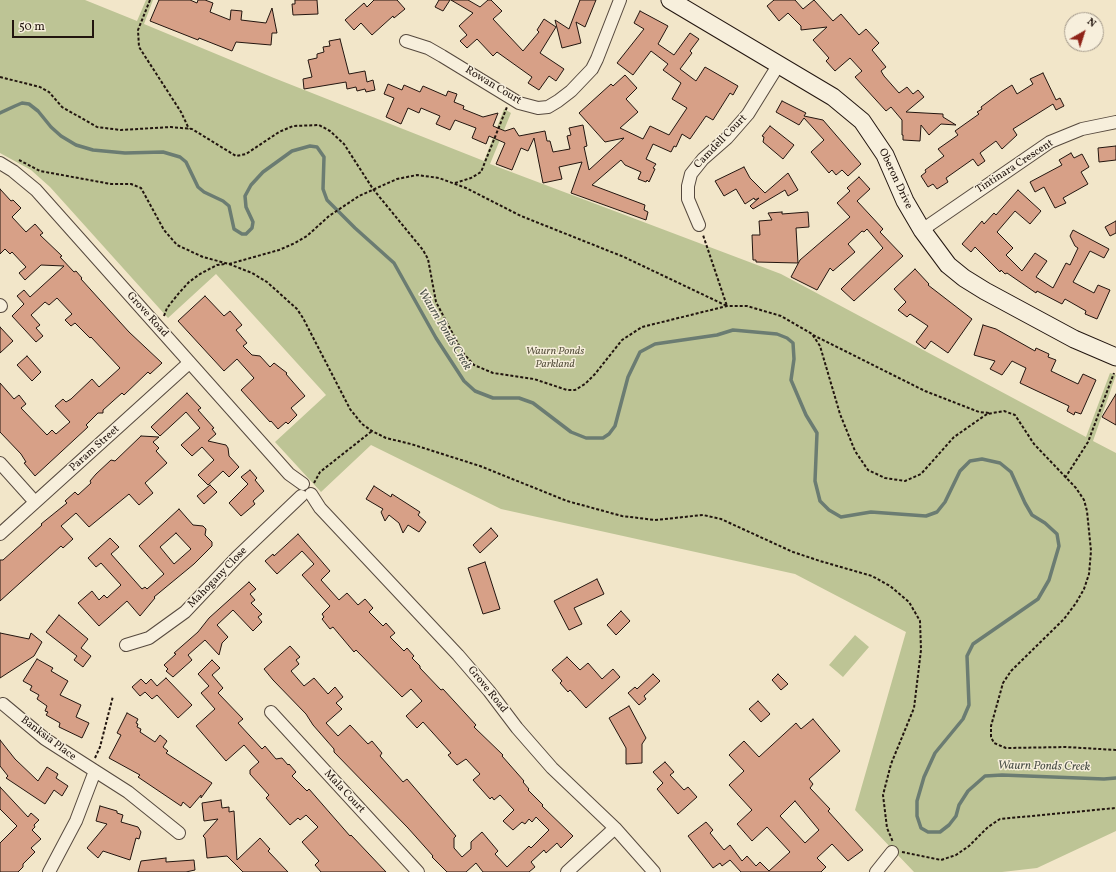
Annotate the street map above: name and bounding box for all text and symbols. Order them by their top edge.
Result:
scale bar [14,12,96,38]
north arrow [1064,12,1104,52]
text: N [1083,15,1099,31]
text: 50 m [19,19,45,35]
street label: Rowan Court [462,64,524,108]
street label: Camdell Court [692,112,750,172]
street label: Tintinara Crescent [974,137,1056,197]
street label: Oberon Drive [875,147,915,211]
water label: Waurn Ponds Creek [414,287,474,373]
street label: Grove Road [123,290,171,340]
park label: Waurn Ponds Parkland [526,345,584,371]
street label: Param Street [67,423,123,475]
street label: Mahogany Close [186,545,250,611]
street label: Grove Road [464,664,510,716]
street label: Banksia Place [18,714,78,764]
water label: Waurn Ponds Creek [998,759,1090,775]
street label: Mala Court [321,768,367,816]

